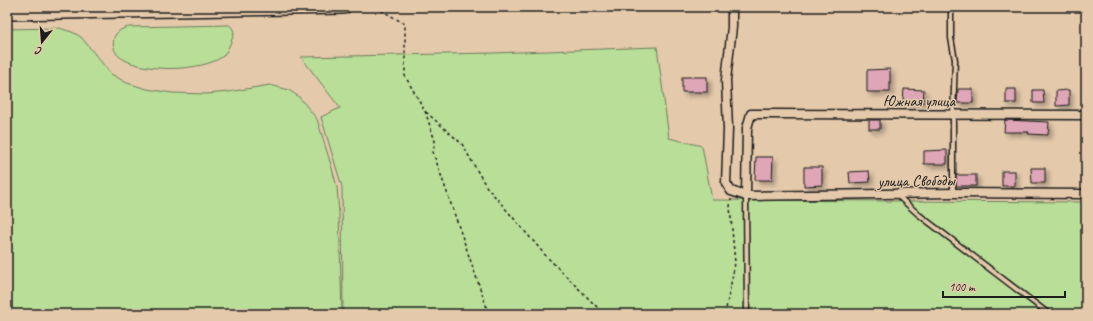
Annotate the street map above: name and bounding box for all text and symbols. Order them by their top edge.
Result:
north arrow [22,22,62,62]
text: С [33,44,44,59]
street label: Южная улица [883,91,957,111]
street label: улица Свободы [876,170,956,192]
scale bar [943,273,1065,299]
text: 100 m [949,279,976,295]

